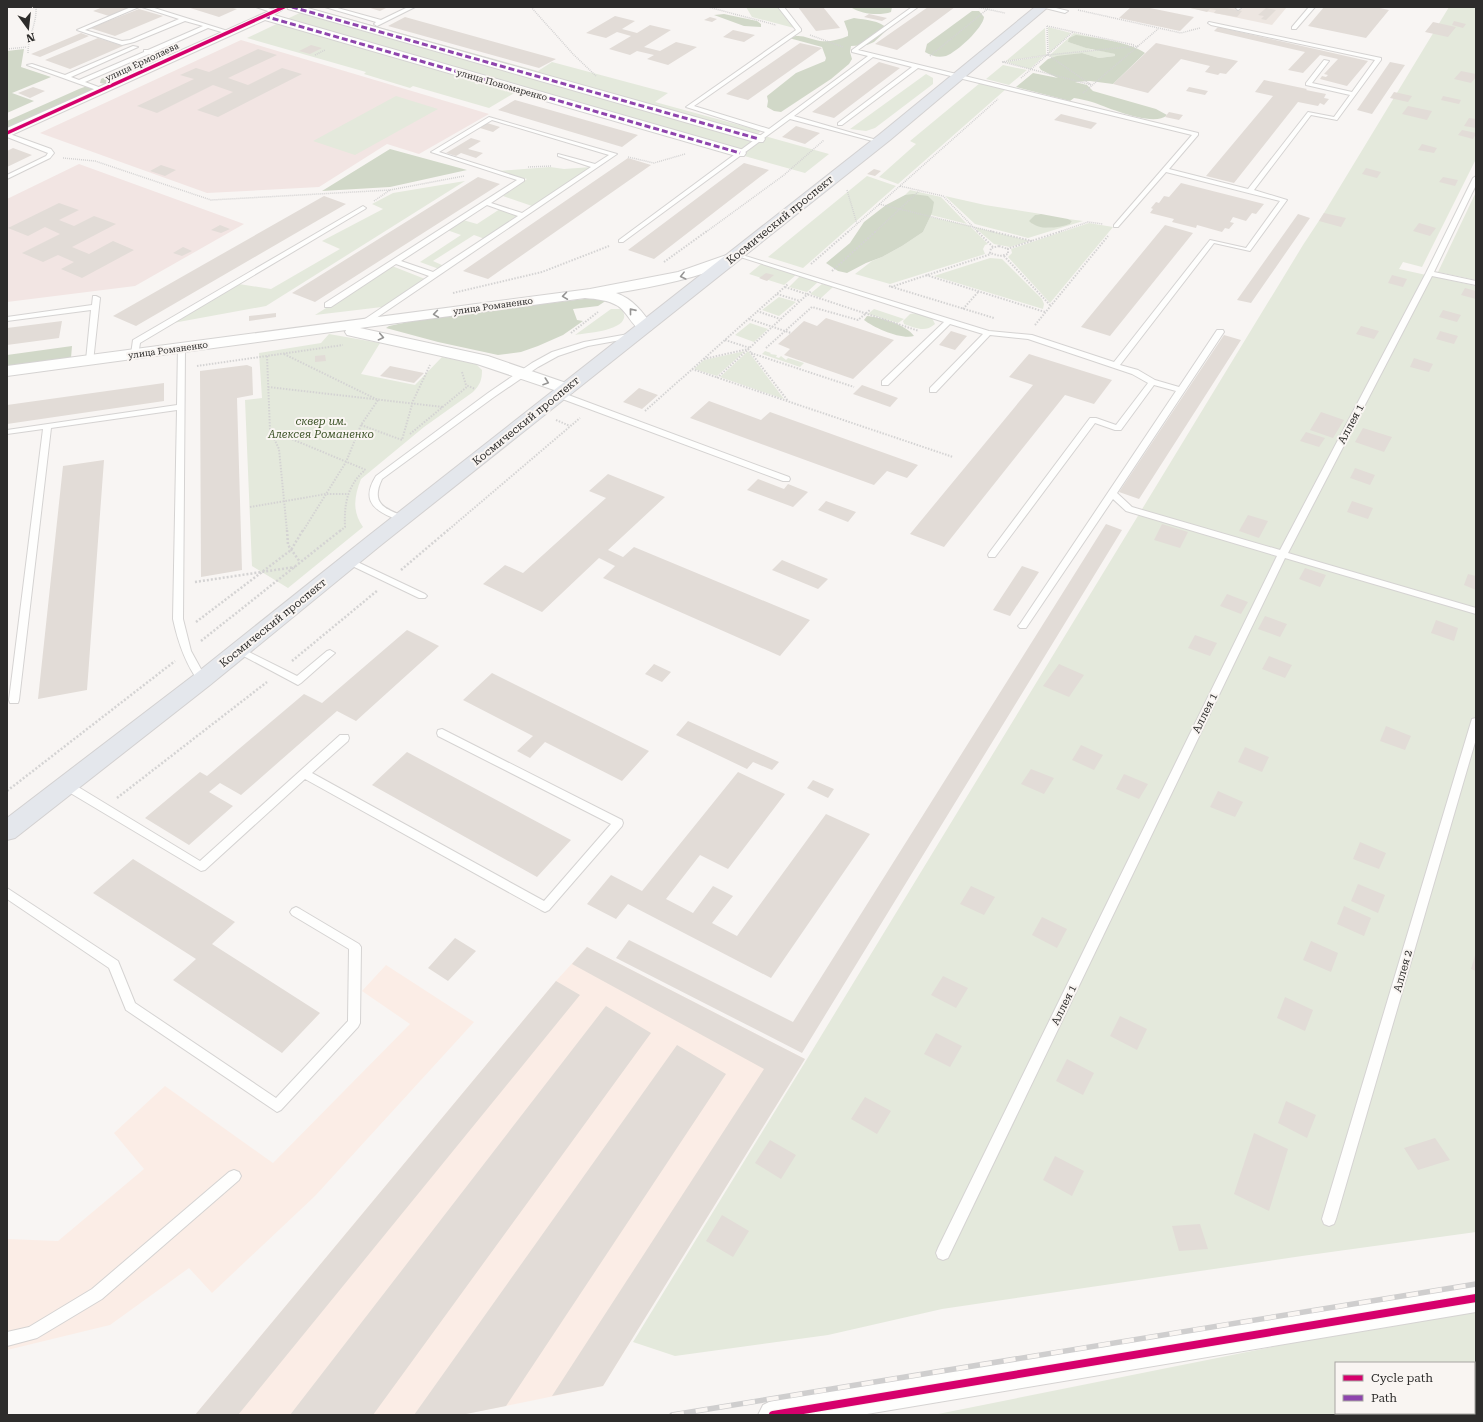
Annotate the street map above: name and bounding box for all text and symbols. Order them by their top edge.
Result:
north arrow [8,8,48,48]
text: N [24,30,36,45]
street label: улица Ермолаева [104,41,180,83]
street label: улица Пономаренко [456,67,549,103]
street label: Космический проспект [724,173,836,267]
one-way arrow [679,272,686,280]
one-way arrow [562,291,568,300]
street label: улица Романенко [452,295,534,317]
one-way arrow [433,309,439,318]
one-way arrow [630,309,637,316]
one-way arrow [378,332,384,340]
street label: улица Романенко [127,339,209,361]
street label: Космический проспект [470,374,582,468]
one-way arrow [543,377,550,386]
street label: Аллея 1 [1335,402,1367,446]
park label: сквер им. Алексея Романенко [267,415,374,441]
street label: Космический проспект [217,576,329,670]
street label: Аллея 1 [1190,691,1220,735]
street label: Аллея 2 [1391,948,1415,994]
street label: Аллея 1 [1049,983,1079,1027]
legend [1335,1362,1475,1414]
text: Cycle path [1371,1371,1433,1385]
text: Path [1371,1391,1397,1405]

